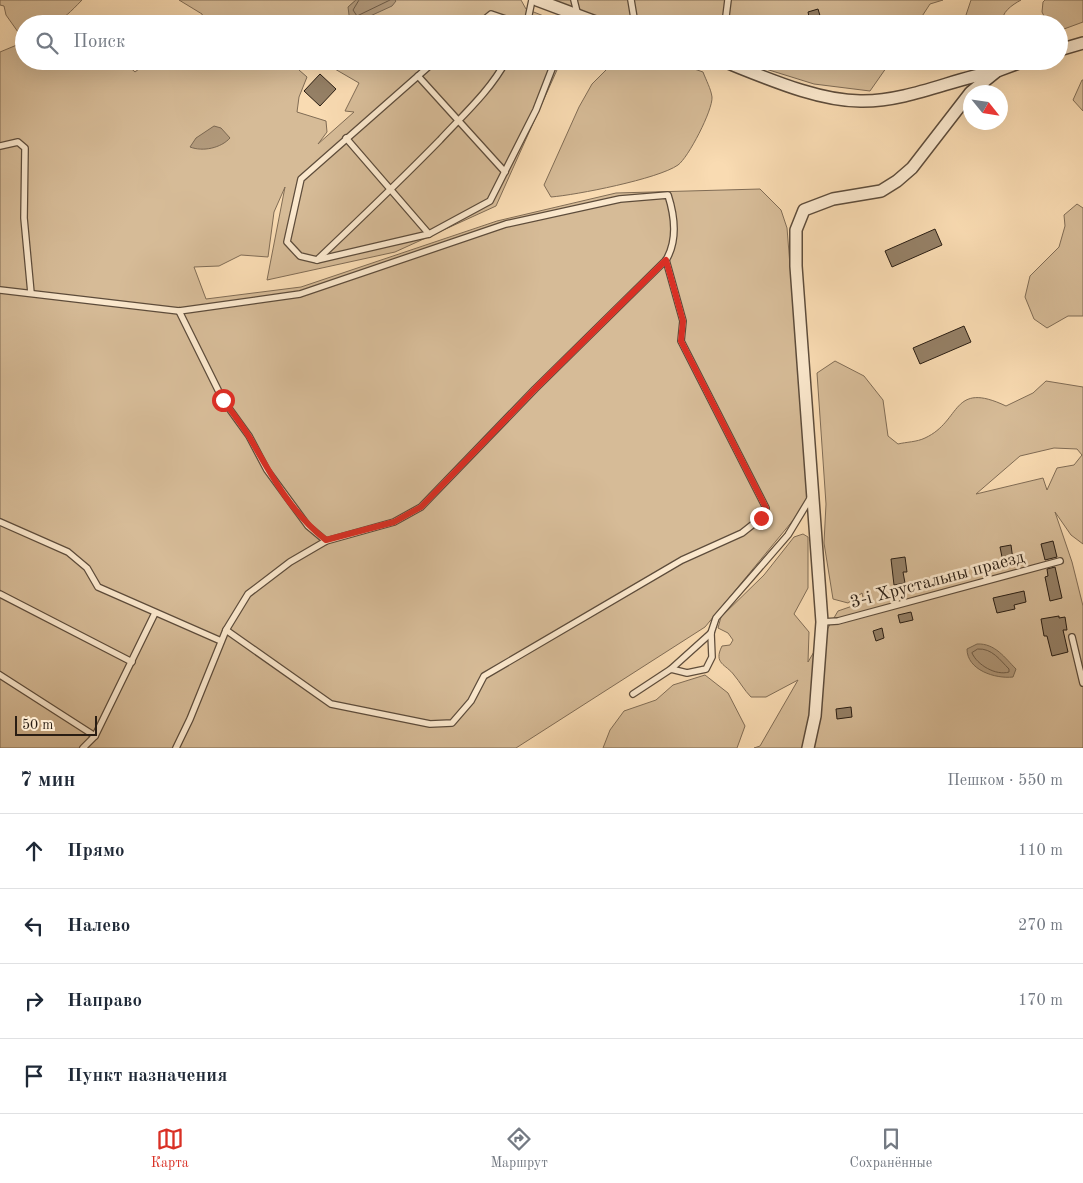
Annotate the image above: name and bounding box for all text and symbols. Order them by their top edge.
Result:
search box [15,15,1068,70]
icon: search [33,29,61,57]
text: Поиск [73,33,125,52]
north arrow [963,85,1008,130]
route start [212,389,235,412]
route end [750,507,773,530]
street label: 3-і Хрустальны праезд [848,548,1027,612]
scale bar [15,713,98,736]
text: 50 m [22,718,53,732]
text: 7 мин [20,770,75,791]
text: Пешком · 550 m [947,773,1063,789]
icon: ahead [20,837,48,865]
text: Прямо [67,842,125,861]
text: 110 m [1018,843,1063,859]
icon: left [20,912,48,940]
text: Налево [67,917,130,936]
text: 270 m [1018,918,1063,934]
icon: right [20,987,48,1015]
text: Направо [67,992,142,1011]
text: 170 m [1018,993,1063,1009]
icon: arrive [20,1062,48,1090]
text: Пункт назначения [67,1067,227,1086]
tab: Карта [151,1125,189,1172]
tab: Маршрут [490,1125,548,1172]
tab: Сохранённые [850,1125,932,1172]

